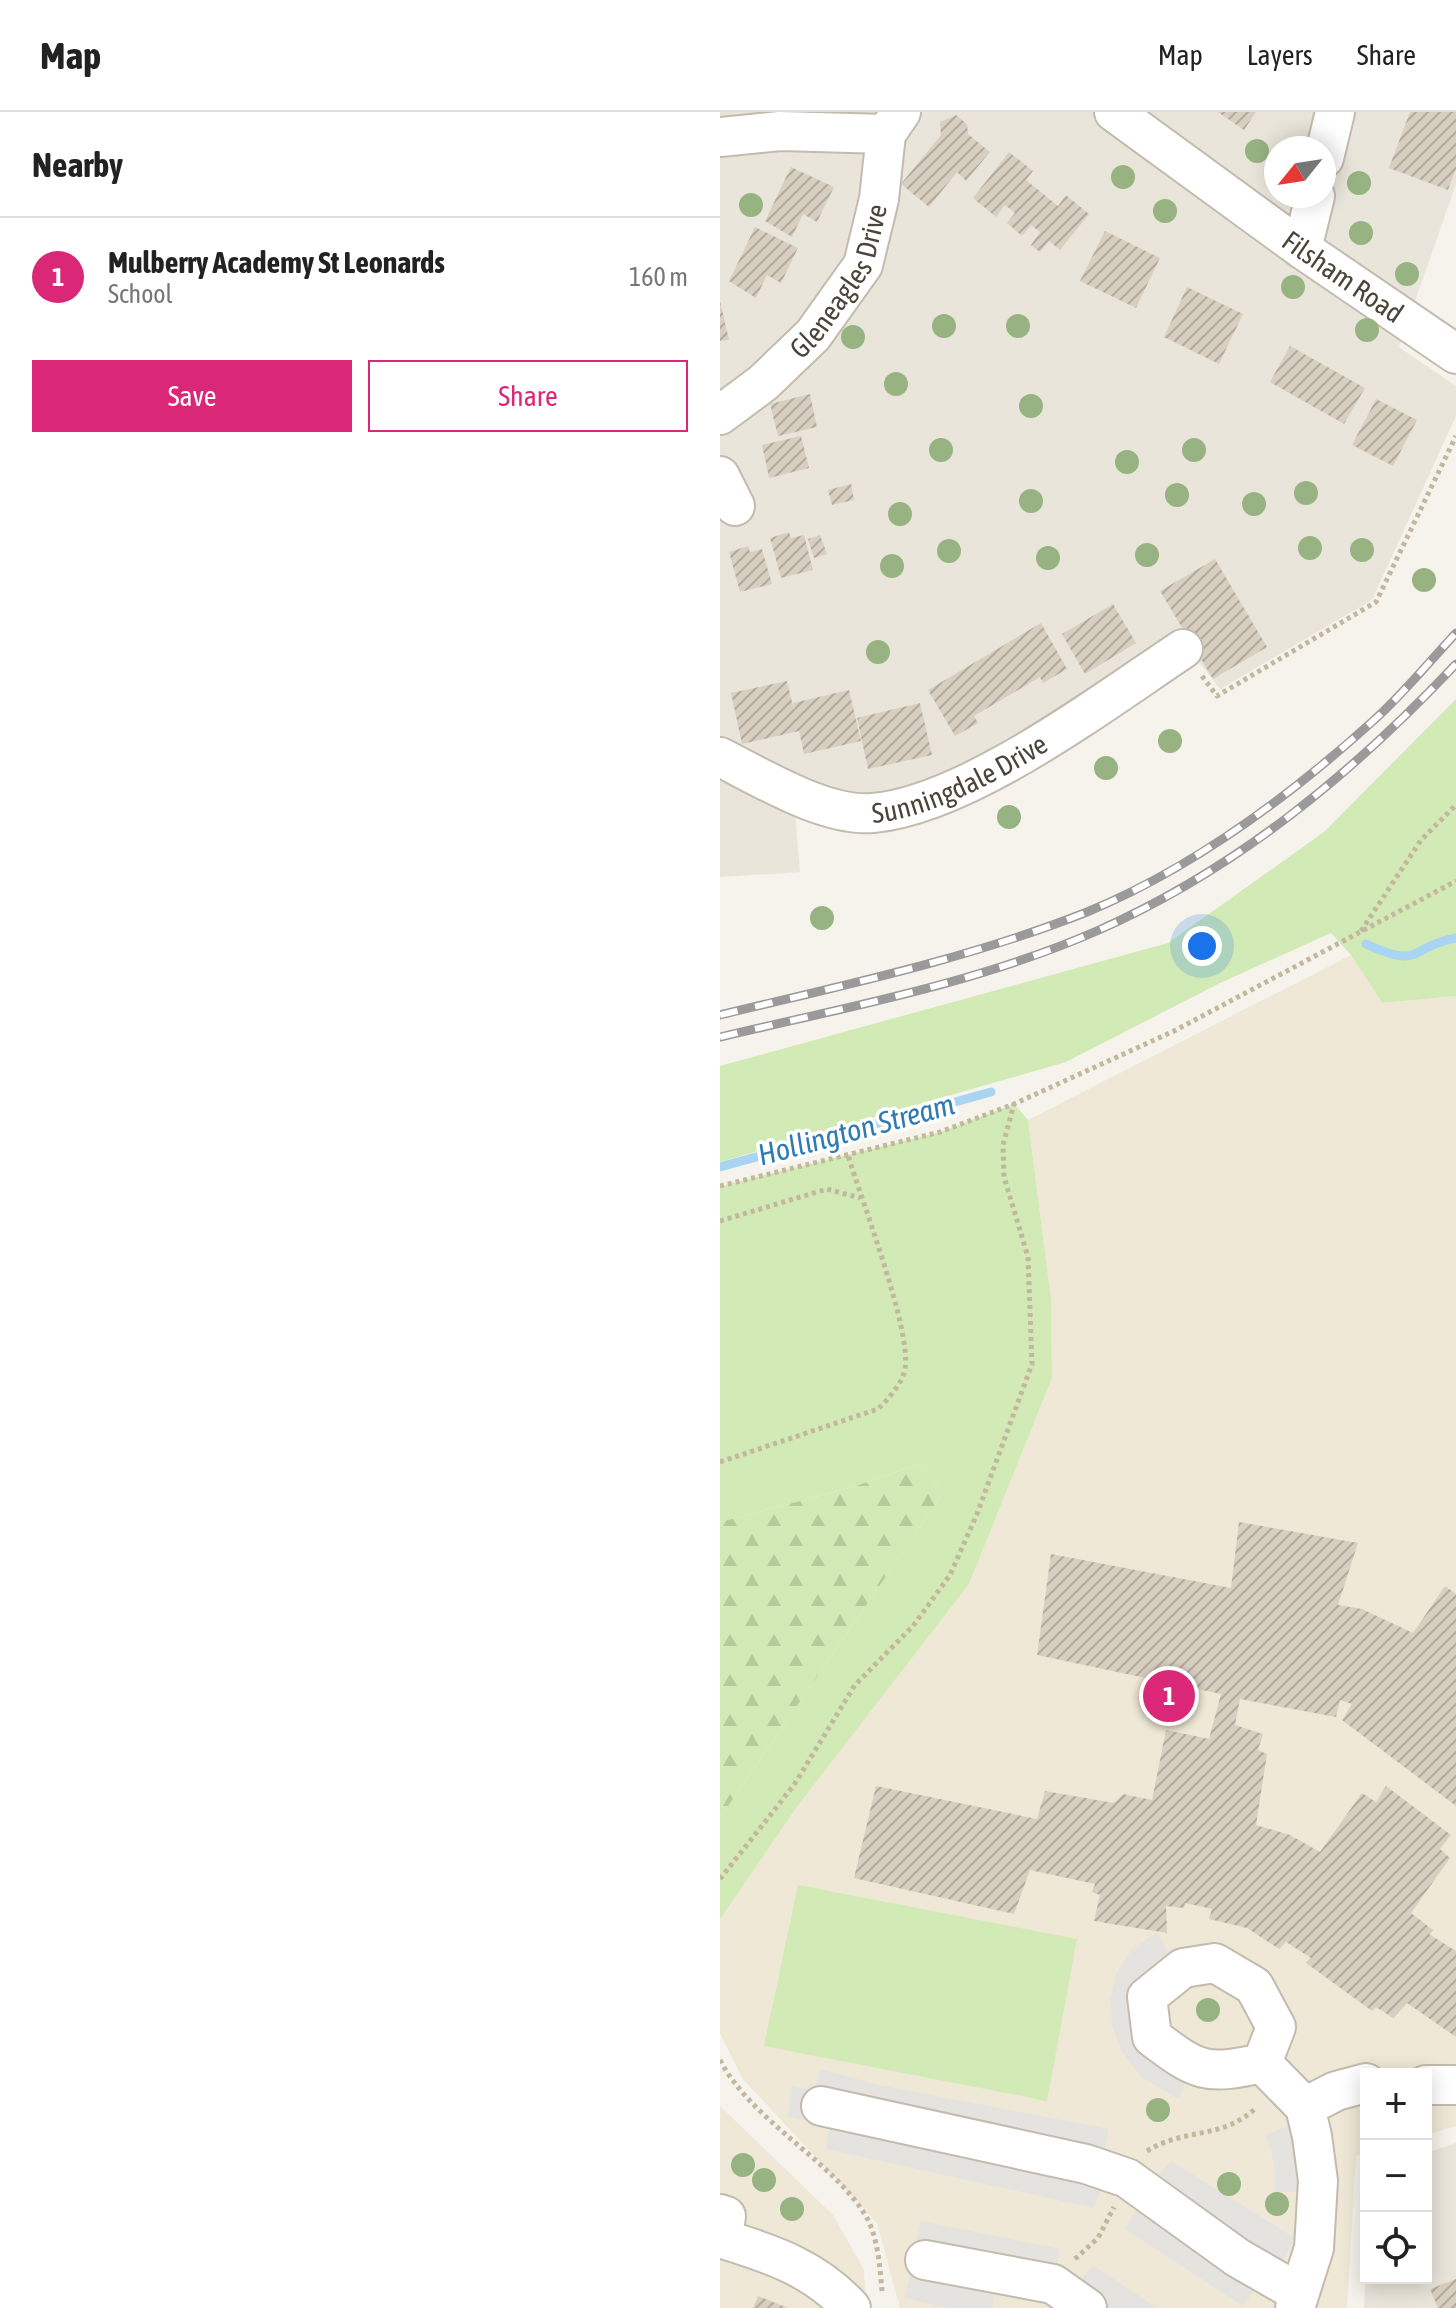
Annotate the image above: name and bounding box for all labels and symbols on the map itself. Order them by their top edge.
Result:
north arrow [1264,136,1336,208]
street label: Gleneagles Drive [783,201,893,365]
street label: Filsham Road [1276,224,1409,329]
street label: Sunningdale Drive [870,727,1053,829]
your location [1182,926,1222,966]
water label: Hollington Stream [754,1086,958,1172]
pin: 1 [1143,1666,1195,1726]

